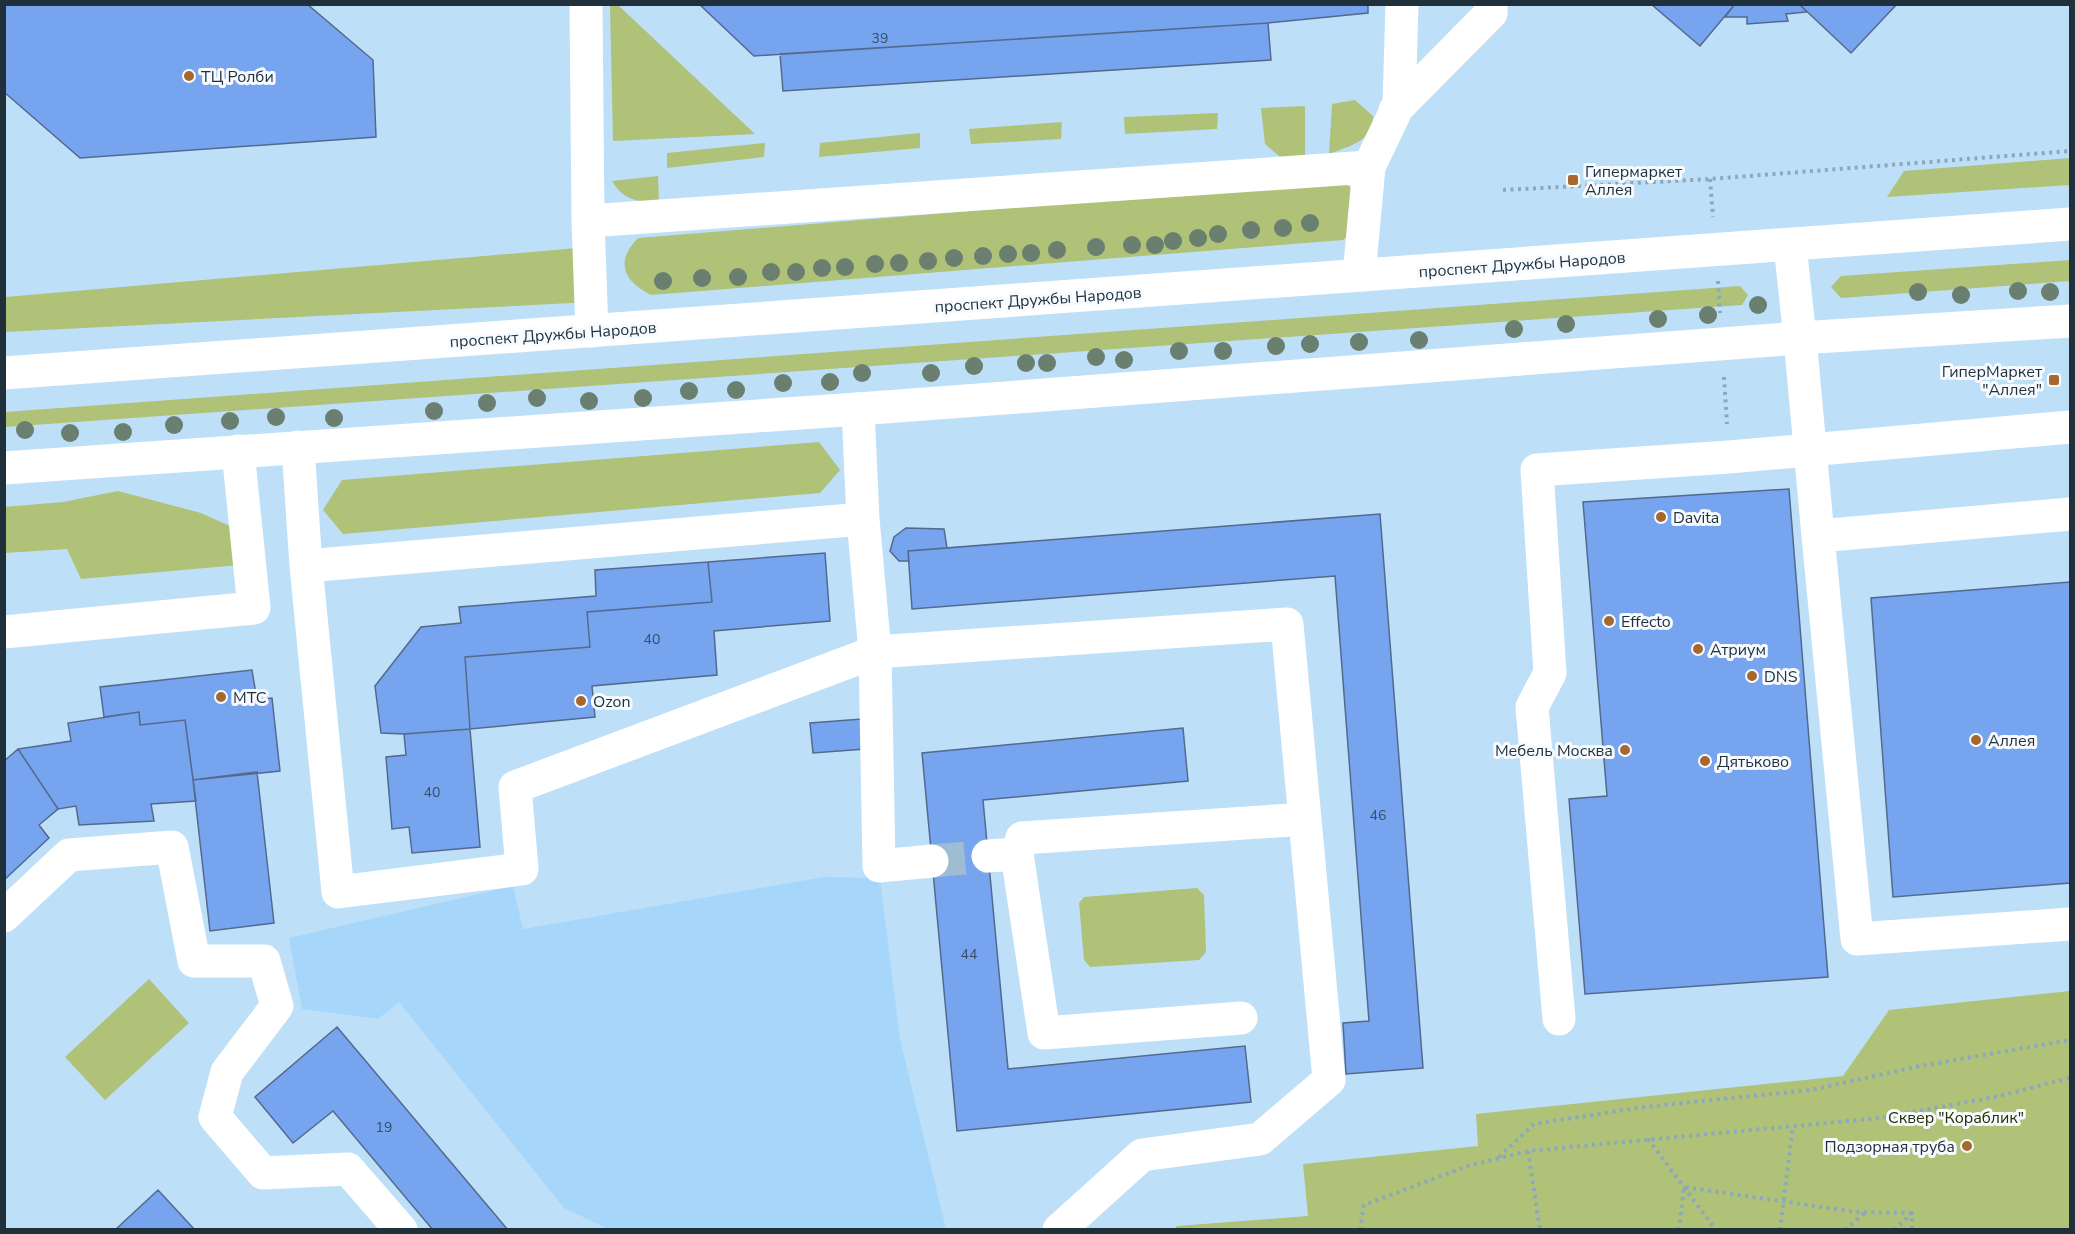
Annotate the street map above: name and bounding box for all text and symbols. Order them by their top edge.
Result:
house number: 39 [872,29,888,48]
place label: ТЦ Ролби [201,66,274,88]
marker: ТЦ Ролби [182,69,196,83]
place label: Гипермаркет Аллея [1585,161,1683,201]
marker: Гипермаркет Аллея [1566,173,1580,187]
street label: проспект Дружбы Народов [1418,247,1627,283]
street label: проспект Дружбы Народов [934,282,1143,318]
street label: проспект Дружбы Народов [449,317,658,353]
place label: ГиперМаркет "Аллея" [1942,361,2043,401]
marker: ГиперМаркет "Аллея" [2047,373,2061,387]
place label: Davita [1673,507,1719,529]
marker: Davita [1654,510,1668,524]
place label: Effecto [1621,611,1671,633]
marker: Effecto [1602,614,1616,628]
house number: 40 [644,630,660,649]
place label: Атриум [1710,639,1766,661]
marker: Атриум [1691,642,1705,656]
place label: DNS [1764,666,1798,688]
marker: DNS [1745,669,1759,683]
place label: МТС [233,687,267,709]
marker: МТС [214,690,228,704]
place label: Ozon [593,691,631,713]
marker: Ozon [574,694,588,708]
place label: Аллея [1988,730,2035,752]
marker: Аллея [1969,733,1983,747]
place label: Мебель Москва [1495,740,1613,762]
marker: Мебель Москва [1618,743,1632,757]
place label: Дятьково [1717,751,1789,773]
marker: Дятьково [1698,754,1712,768]
house number: 40 [424,783,440,802]
house number: 46 [1370,806,1386,825]
house number: 44 [961,945,977,964]
park label: Сквер "Кораблик" [1888,1107,2024,1129]
house number: 19 [376,1118,392,1137]
place label: Подзорная труба [1825,1136,1955,1158]
marker: Подзорная труба [1960,1139,1974,1153]

